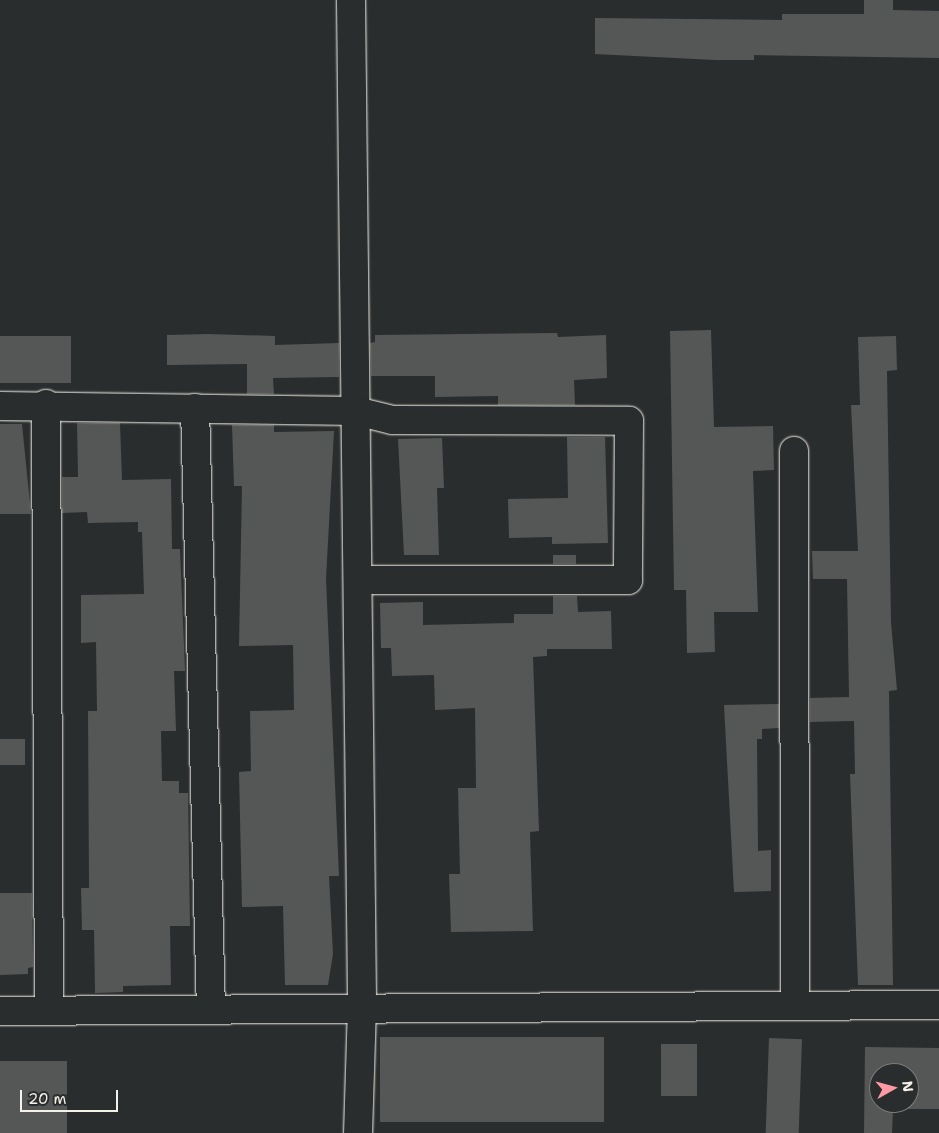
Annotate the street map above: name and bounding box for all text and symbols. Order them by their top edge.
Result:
north arrow [869,1063,919,1113]
scale bar [22,1080,120,1112]
text: N [898,1080,918,1093]
text: 20 m [28,1089,67,1109]

